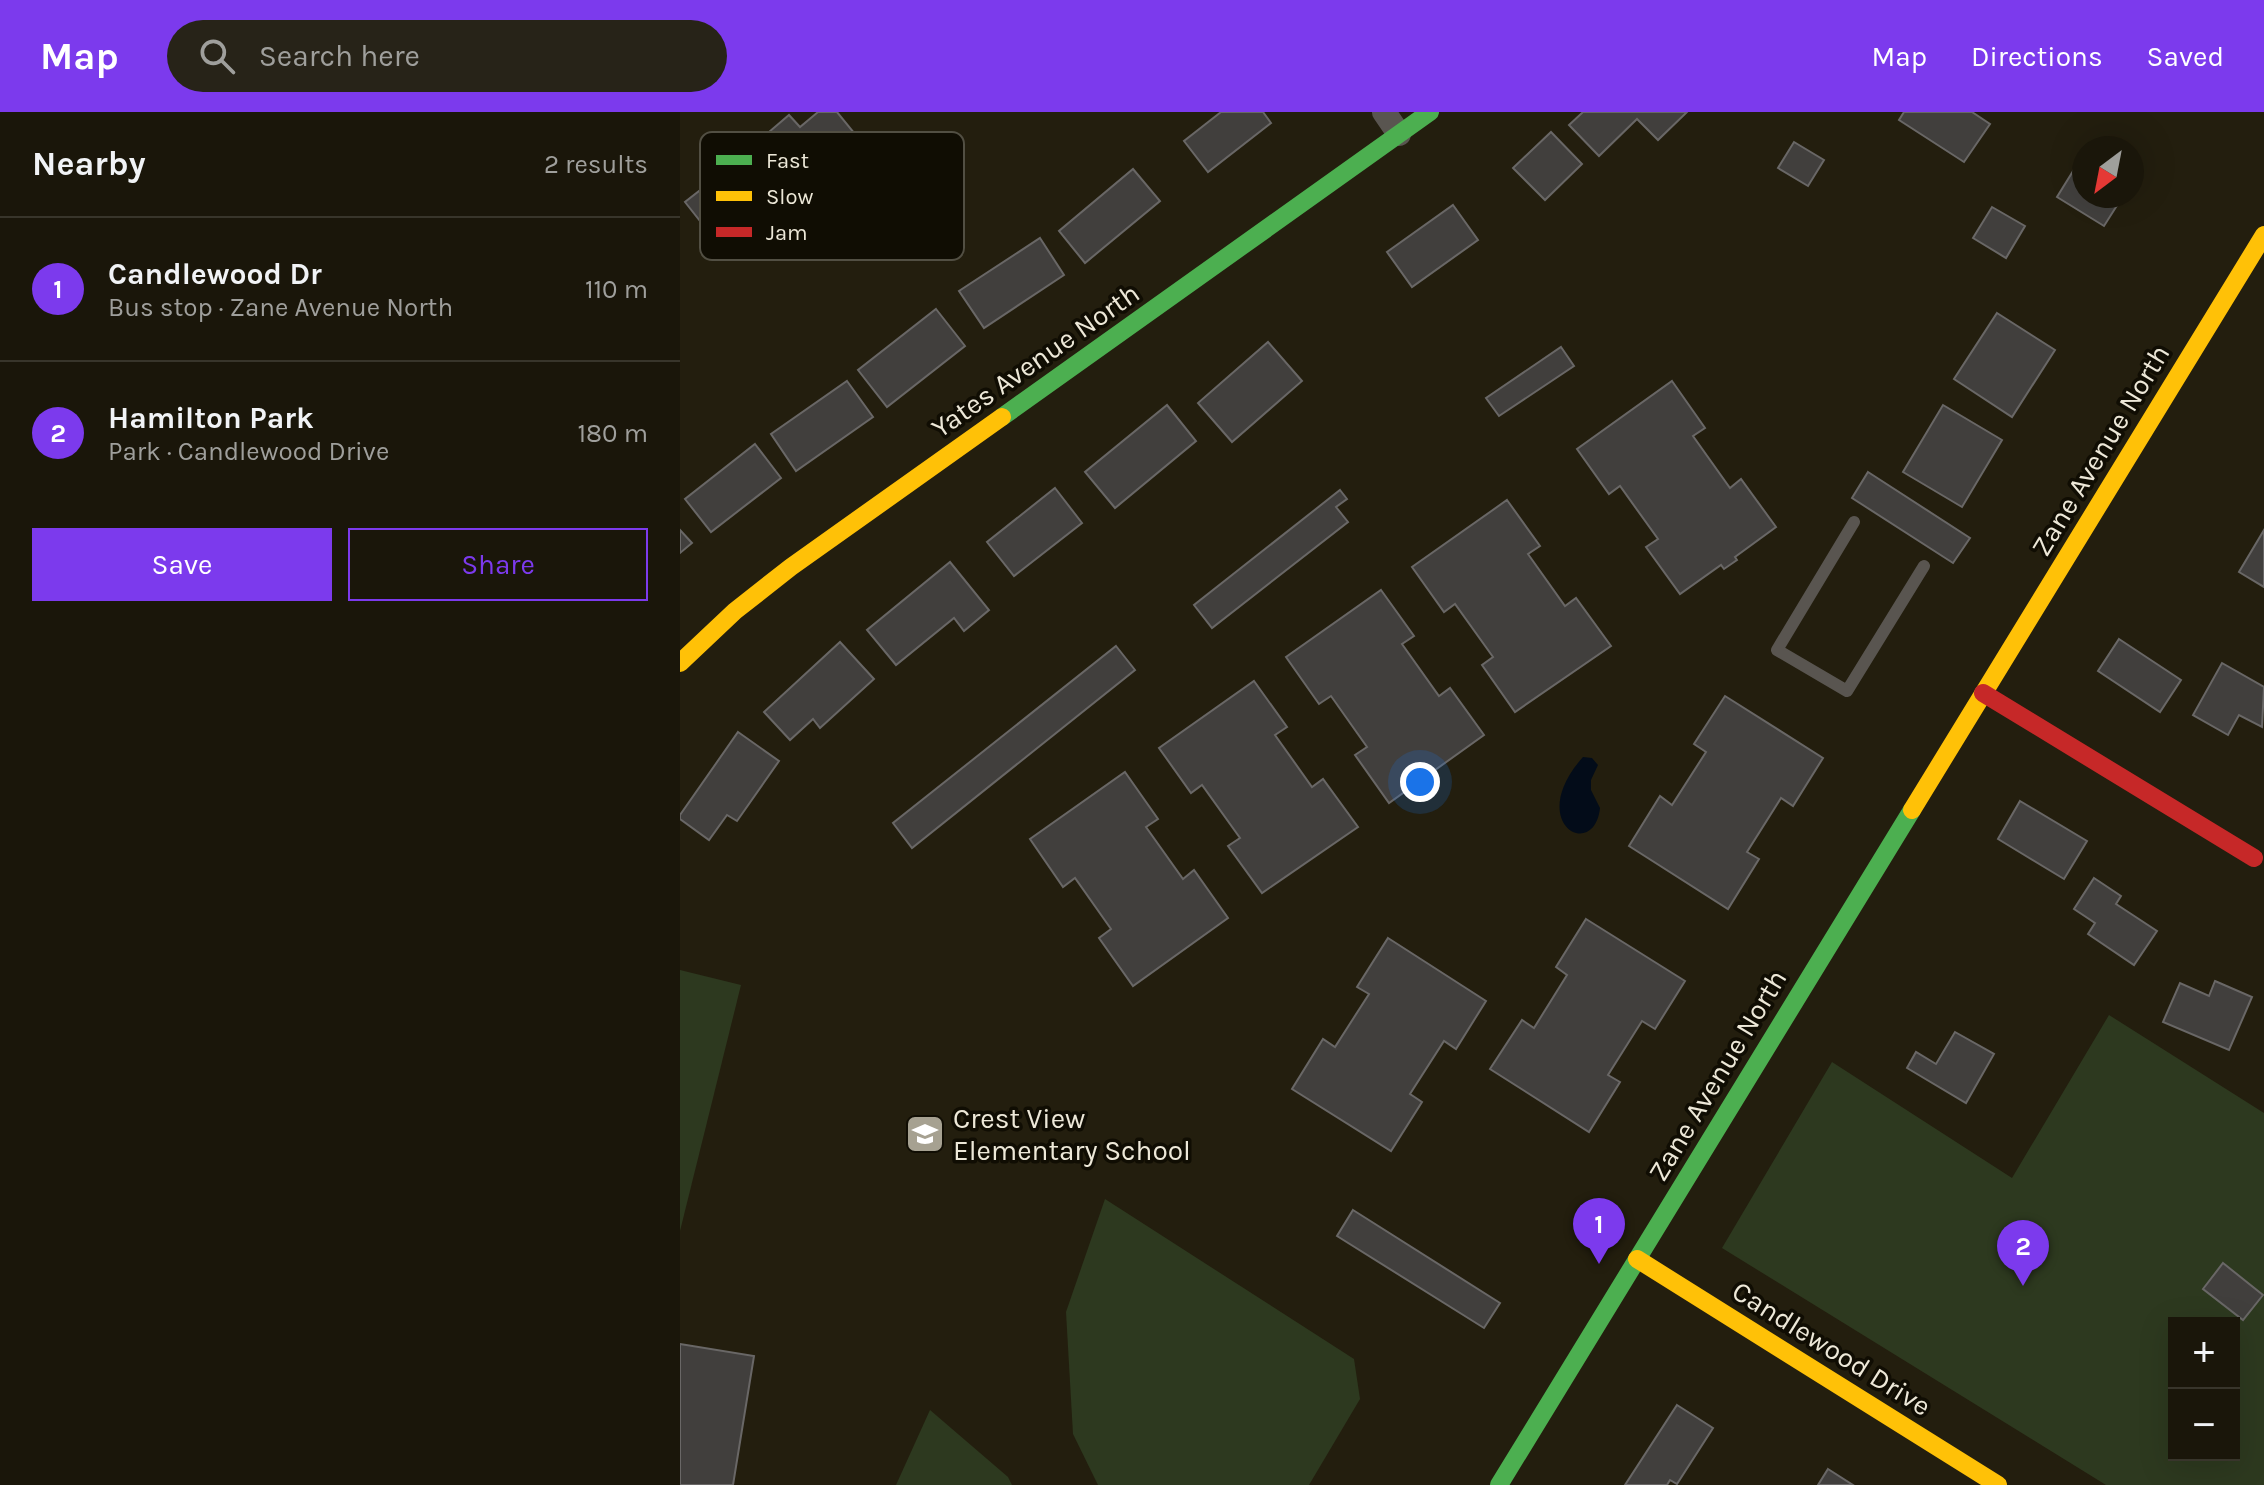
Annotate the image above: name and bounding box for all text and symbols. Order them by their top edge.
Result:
search box [167,20,727,92]
text: Map [40,34,119,79]
icon: search [195,34,239,78]
text: Search here [259,38,420,74]
text: Map [1872,40,1927,73]
text: Directions [1971,40,2103,73]
text: Saved [2147,40,2224,73]
legend [700,132,964,260]
north arrow [2072,136,2144,208]
text: Nearby [32,144,146,184]
text: Fast [766,148,809,174]
text: 2 results [544,149,648,180]
text: Slow [766,184,813,210]
text: Jam [766,220,808,246]
text: Candlewood Dr [108,256,322,292]
text: 1 [53,274,63,305]
text: 110 m [585,274,648,305]
street label: Yates Avenue North [925,276,1146,445]
text: Bus stop · Zane Avenue North [108,292,453,323]
street label: Zane Avenue North [2024,339,2177,562]
text: Hamilton Park [108,400,314,436]
text: 2 [50,418,66,449]
text: 180 m [578,418,648,449]
text: Park · Candlewood Drive [108,436,389,467]
button: Save [32,528,332,601]
button: Share [348,528,648,601]
your location [1400,762,1440,802]
street label: Zane Avenue North [1641,964,1794,1187]
place label: Crest View Elementary School [953,1102,1191,1167]
school or university icon: Crest View Elementary School [904,1113,946,1155]
pin: 1 [1573,1198,1625,1264]
pin: 2 [1997,1220,2049,1286]
street label: Candlewood Drive [1726,1274,1937,1423]
map controls [2168,1317,2240,1461]
button: + [2168,1317,2240,1389]
button: − [2168,1389,2240,1461]

